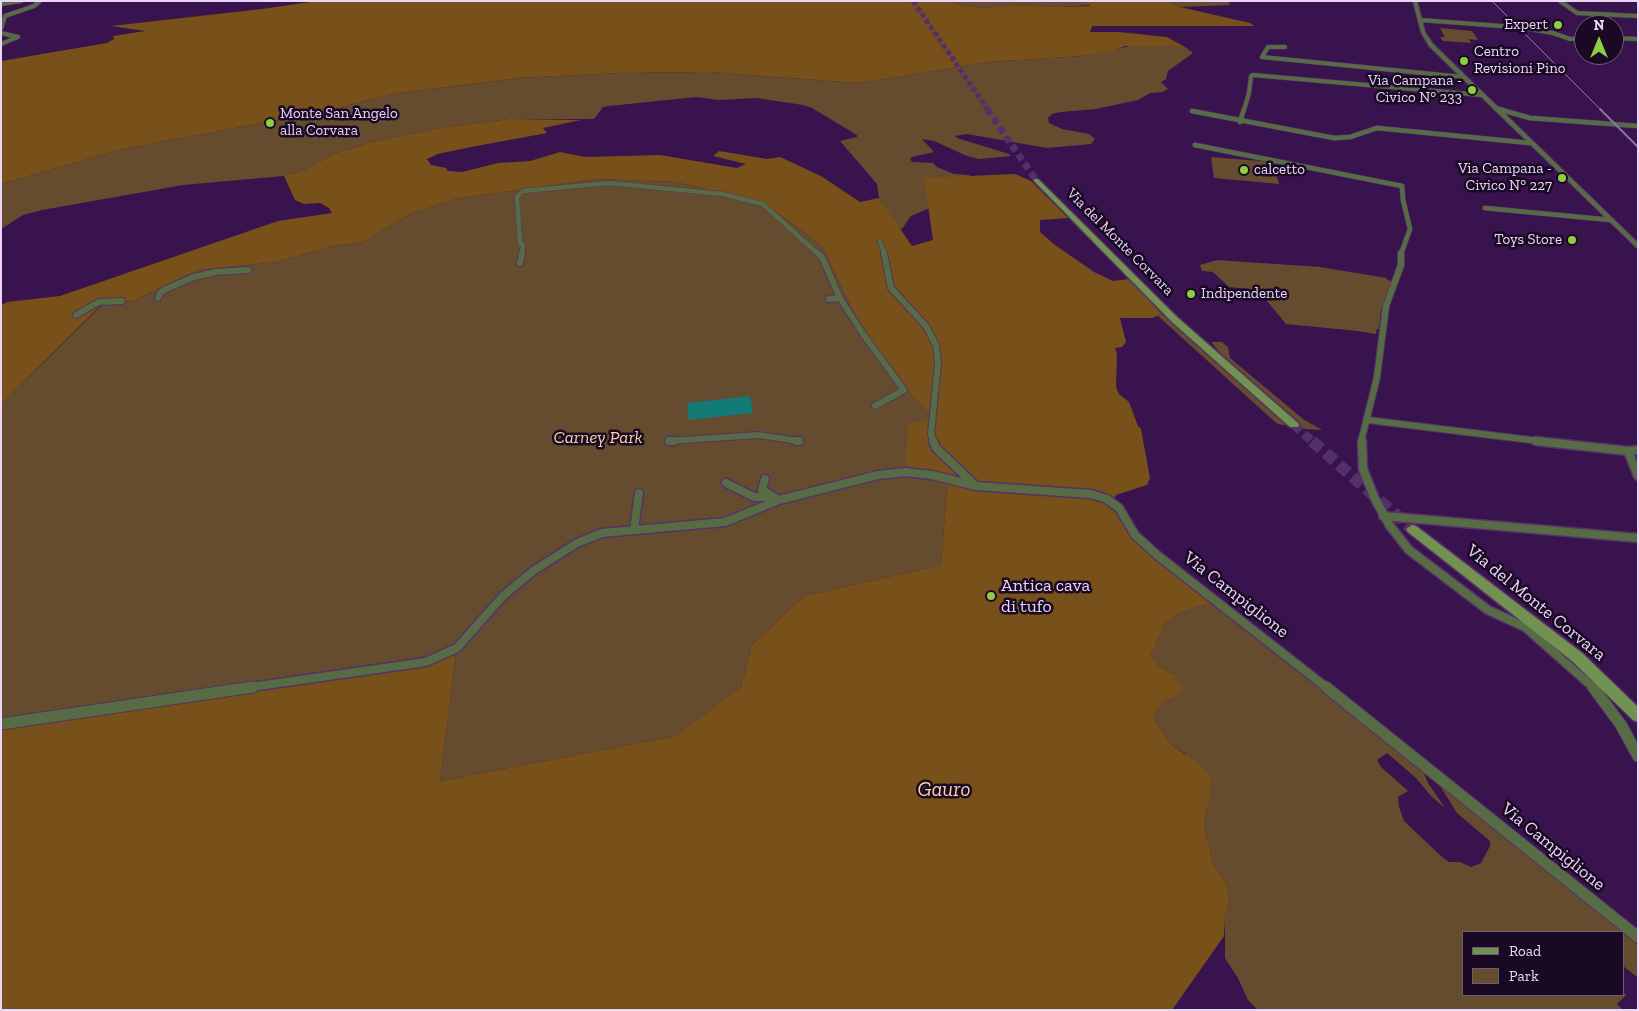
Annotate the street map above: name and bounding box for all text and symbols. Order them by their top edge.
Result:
north arrow [1574,15,1624,65]
place label: Expert [1504,16,1548,34]
text: N [1594,17,1604,34]
marker: Expert [1552,19,1564,31]
place label: Centro Revisioni Pino [1474,43,1565,78]
marker: Centro Revisioni Pino [1458,55,1470,67]
place label: Via Campana - Civico N° 233 [1368,72,1462,107]
marker: Via Campana - Civico N° 233 [1466,84,1478,96]
place label: Monte San Angelo alla Corvara [280,105,398,140]
marker: Monte San Angelo alla Corvara [264,117,276,129]
place label: Via Campana - Civico N° 227 [1458,160,1552,195]
place label: calcetto [1254,161,1305,179]
marker: calcetto [1238,164,1250,176]
marker: Via Campana - Civico N° 227 [1556,172,1568,184]
street label: Via del Monte Corvara [1063,185,1177,299]
place label: Toys Store [1494,231,1562,249]
marker: Toys Store [1566,234,1578,246]
place label: Indipendente [1201,285,1287,303]
marker: Indipendente [1185,288,1197,300]
park label: Carney Park [553,427,643,449]
street label: Via del Monte Corvara [1462,540,1610,666]
street label: Via Campiglione [1179,547,1293,643]
place label: Antica cava di tufo [1001,575,1090,618]
marker: Antica cava di tufo [985,590,997,602]
park label: Gauro [918,777,970,803]
street label: Via Campiglione [1497,798,1609,896]
legend [1462,931,1624,996]
text: Road [1509,942,1541,960]
text: Park [1509,967,1539,985]

